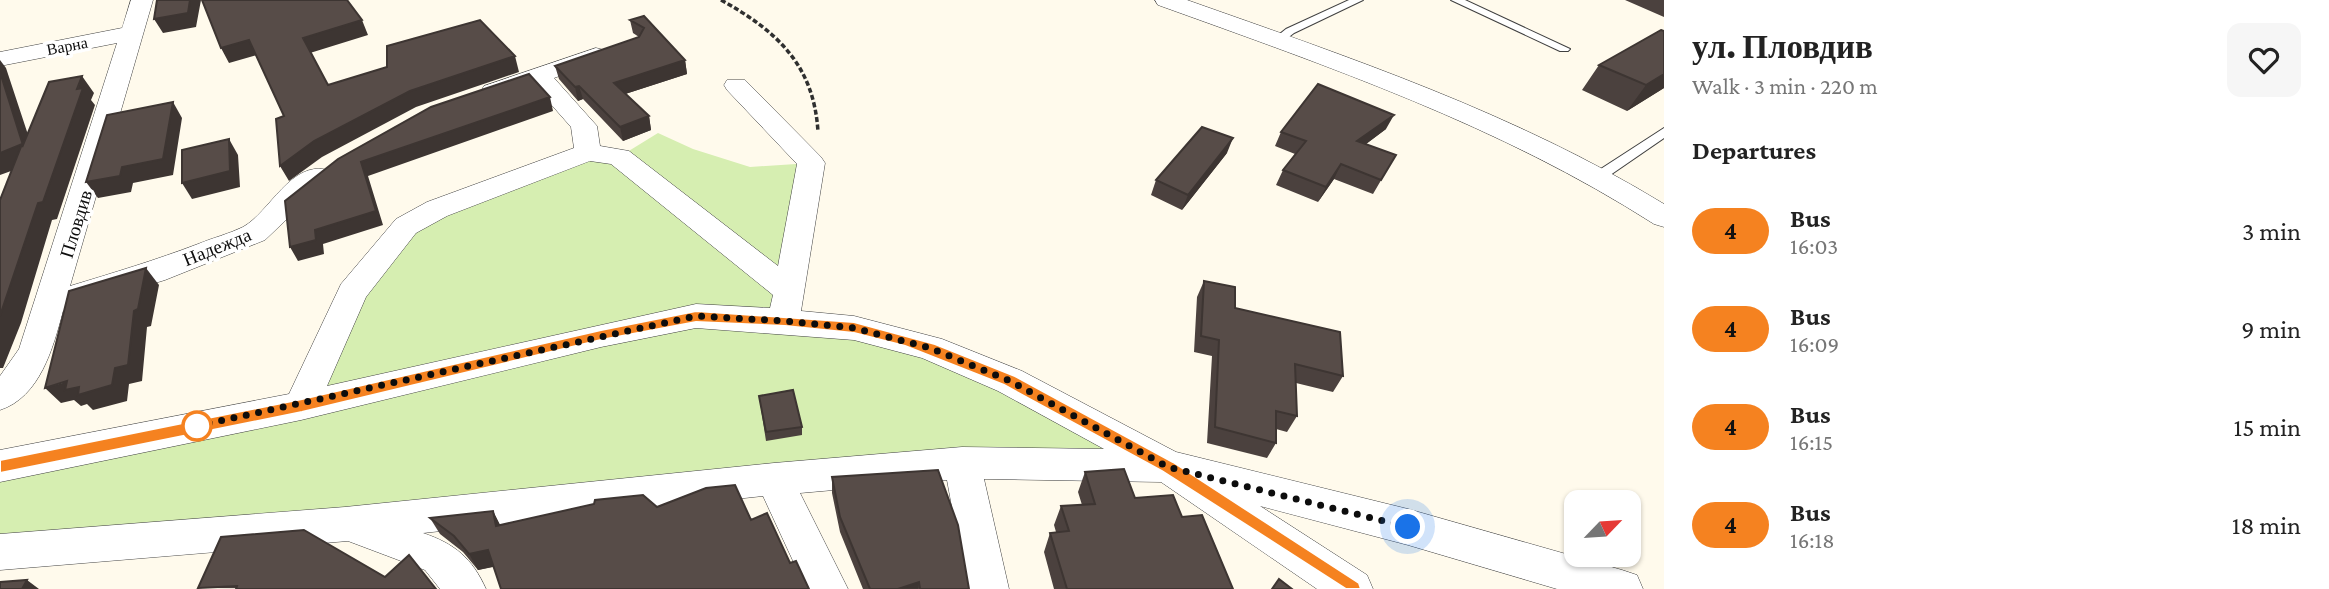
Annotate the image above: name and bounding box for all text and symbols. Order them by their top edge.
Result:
button: heart [2227,23,2301,97]
text: ул. Пловдив [1692,28,1873,65]
street label: Варна [45,34,89,59]
text: Walk · 3 min · 220 m [1692,73,1878,99]
text: Departures [1692,136,1816,165]
street label: Пловдив [56,187,96,261]
text: Bus [1790,204,1831,233]
text: 4 [1724,217,1737,244]
text: 3 min [2242,217,2301,246]
street label: Надежда [180,224,255,270]
text: 16:03 [1790,233,1838,259]
text: Bus [1790,302,1831,331]
text: 4 [1724,315,1737,342]
text: 9 min [2241,315,2301,344]
text: 16:09 [1790,331,1839,357]
text: Bus [1790,400,1831,429]
unlabelled marker [182,411,212,441]
text: 4 [1724,413,1737,440]
text: 15 min [2234,413,2301,442]
text: 16:15 [1790,429,1833,455]
north arrow [1564,490,1642,567]
map controls [1564,490,1641,567]
text: Bus [1790,498,1831,527]
your location [1390,509,1425,544]
text: 4 [1724,511,1737,538]
text: 18 min [2232,511,2301,540]
text: 16:18 [1790,527,1835,553]

